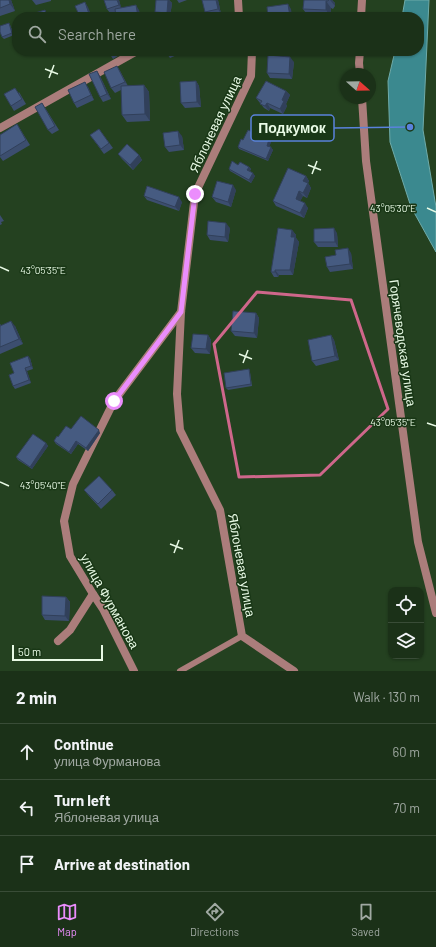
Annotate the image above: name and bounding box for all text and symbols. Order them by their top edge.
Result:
search box [12,12,424,56]
icon: search [26,23,48,45]
text: Search here [58,25,136,43]
north arrow [340,68,376,104]
street label: Яблоневая улица [186,72,245,175]
callout: Подкумок [251,115,334,141]
text: Подкумок [258,119,327,136]
route end [186,185,204,203]
text: 43°05'30"E [370,202,416,214]
text: 43°05'35"E [20,264,66,276]
street label: Горячеводская улица [386,279,420,408]
route start [105,392,123,410]
text: 43°05'35"E [370,416,416,428]
text: 43°05'40"E [20,479,66,491]
street label: Яблоневая улица [225,512,259,619]
street label: улица Фурманова [77,551,143,652]
map controls [388,587,424,659]
button: locate [388,587,424,623]
button: layers [388,623,424,659]
scale bar [12,643,103,662]
text: 50 m [18,645,41,658]
text: 2 min [16,687,57,707]
text: Walk · 130 m [353,689,420,705]
text: Continue [54,735,114,753]
icon: ahead [16,741,38,763]
text: 60 m [393,744,420,760]
text: улица Фурманова [54,753,160,769]
text: Turn left [54,791,110,809]
icon: left [16,797,38,819]
text: 70 m [393,800,420,816]
text: Яблоневая улица [54,809,159,825]
icon: arrive [16,853,38,875]
text: Arrive at destination [54,855,190,873]
tab: Map [56,901,78,938]
tab: Directions [190,901,239,938]
tab: Saved [351,901,380,938]

